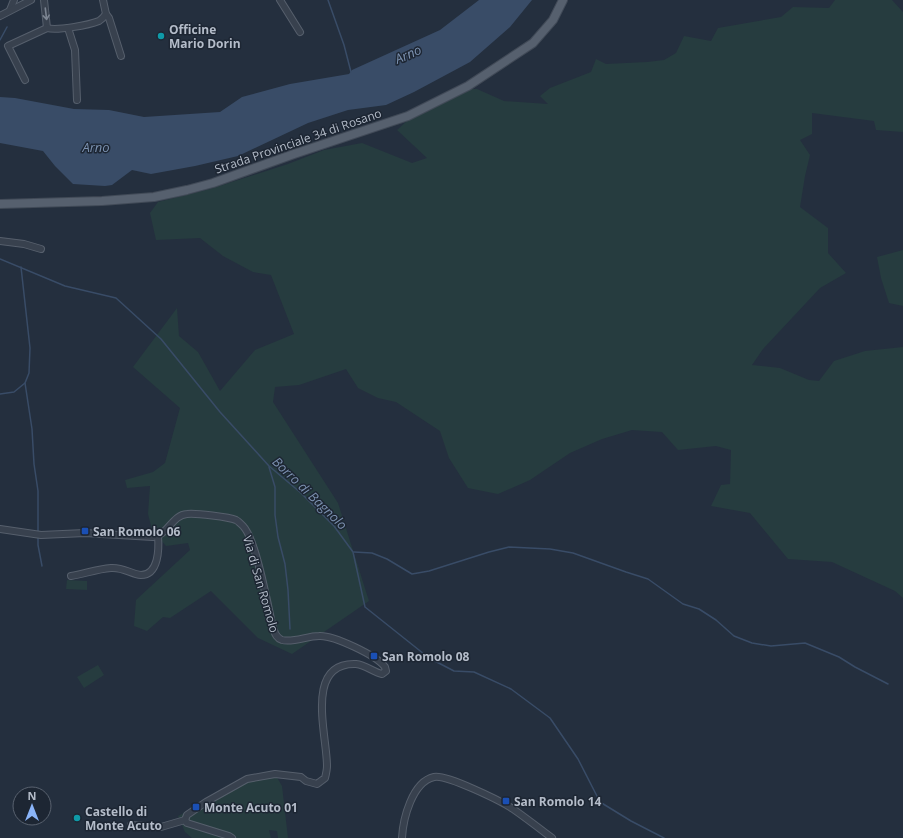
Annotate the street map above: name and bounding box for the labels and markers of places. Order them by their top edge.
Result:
place label: Officine Mario Dorin [169,21,241,52]
marker: Officine Mario Dorin [156,31,166,41]
place label: San Romolo 06 [93,523,180,540]
marker: San Romolo 06 [80,526,90,536]
place label: San Romolo 08 [382,648,469,665]
marker: San Romolo 08 [369,651,379,661]
place label: San Romolo 14 [514,793,601,810]
marker: San Romolo 14 [501,796,511,806]
place label: Monte Acuto 01 [204,799,298,816]
marker: Monte Acuto 01 [191,802,201,812]
place label: Castello di Monte Acuto [85,803,162,834]
marker: Castello di Monte Acuto [72,813,82,823]

